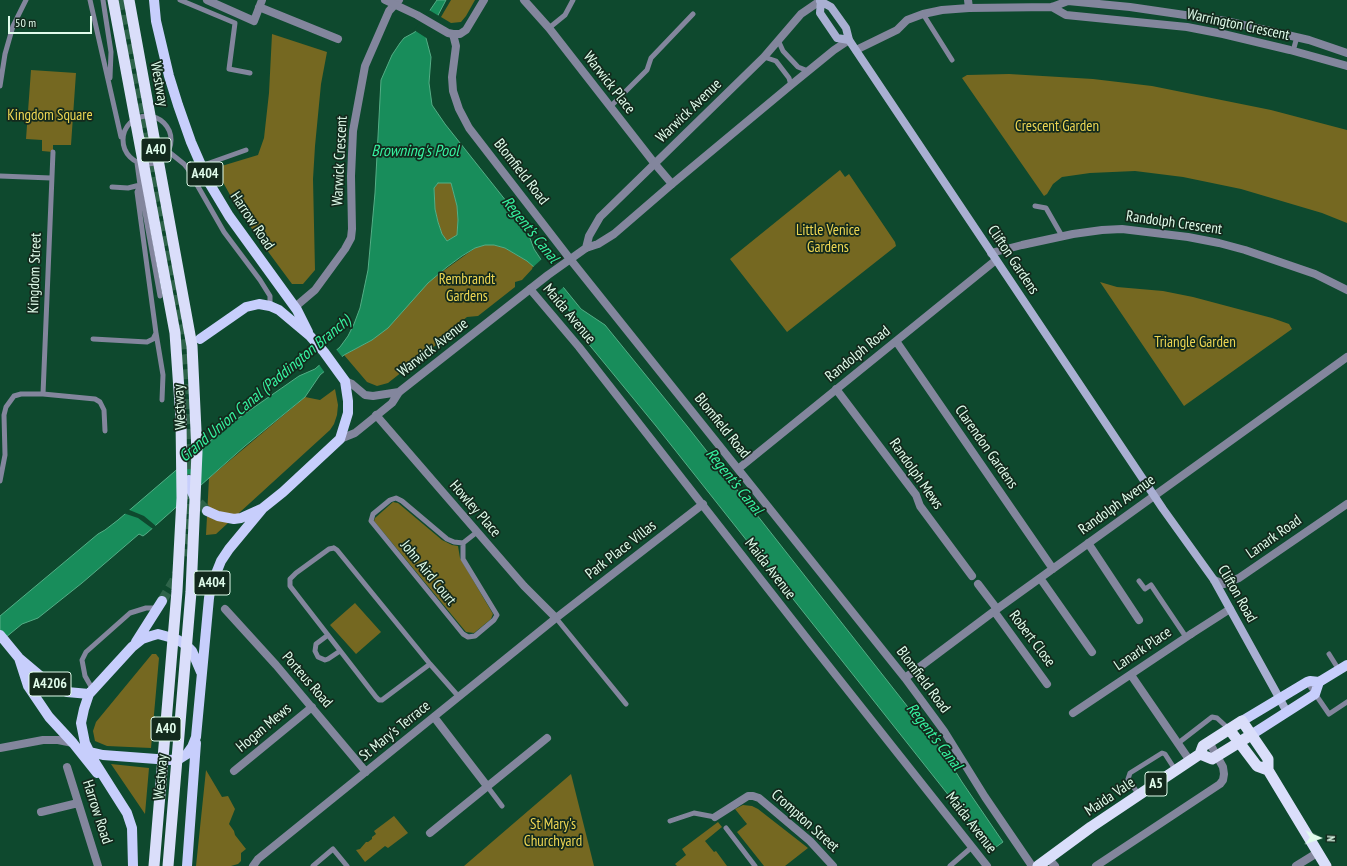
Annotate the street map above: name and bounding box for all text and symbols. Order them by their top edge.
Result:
street label: Warrington Crescent [1185,5,1291,45]
scale bar [10,8,94,34]
text: 50 m [15,15,36,30]
street label: Warwick Place [579,48,639,118]
street label: Westway [146,60,172,108]
street label: Warwick Avenue [653,75,725,147]
park label: Kingdom Square [7,107,93,125]
street label: Warwick Crescent [329,116,351,206]
park label: Crescent Garden [1015,118,1099,136]
street label: Blomfield Road [490,136,552,208]
road number: A40 [141,138,171,162]
water label: Browning's Pool [371,141,459,161]
road number: A404 [187,162,223,186]
street label: Harrow Road [226,189,278,253]
water label: Regent's Canal [497,193,563,267]
street label: Randolph Crescent [1125,207,1223,239]
park label: Little Venice Gardens [796,222,860,257]
street label: Clifton Gardens [983,222,1043,298]
street label: Kingdom Street [25,232,45,314]
park label: Rembrandt Gardens [439,271,495,306]
street label: Maida Avenue [539,280,599,348]
water label: Grand Union Canal (Paddington Branch) [175,312,355,466]
street label: Warwick Avenue [394,315,472,381]
street label: Randolph Road [822,322,894,386]
park label: Triangle Garden [1154,334,1236,352]
street label: Westway [170,384,190,430]
street label: Blomfield Road [690,390,754,462]
street label: Clarendon Gardens [951,402,1021,492]
street label: Randolph Mews [885,435,947,513]
water label: Regent's Canal [701,445,767,519]
street label: Randolph Avenue [1075,471,1159,539]
street label: Howley Place [446,477,504,541]
street label: Lanark Road [1243,511,1305,563]
street label: Park Place Villas [582,517,660,583]
street label: Maida Avenue [741,535,799,603]
street label: John Aird Court [396,537,460,609]
street label: Clifton Road [1213,562,1261,626]
road number: A404 [194,571,230,595]
street label: Robert Close [1005,607,1059,671]
street label: Lanark Place [1111,623,1175,675]
street label: Blomfield Road [892,643,954,717]
street label: Porteus Road [278,648,336,712]
road number: A4206 [29,672,71,696]
street label: St Mary's Terrace [356,697,434,765]
street label: Hogan Mews [233,700,295,756]
water label: Regent's Canal [902,700,966,774]
road number: A40 [151,717,181,741]
street label: Westway [150,754,172,800]
road number: A5 [1145,772,1167,796]
street label: Maida Vale [1082,774,1138,820]
street label: Harrow Road [78,778,116,846]
street label: Crompton Street [767,786,843,856]
street label: Maida Avenue [942,789,1000,857]
park label: St Mary's Churchyard [524,816,582,851]
north arrow [1299,818,1339,858]
text: N [1324,835,1338,842]

